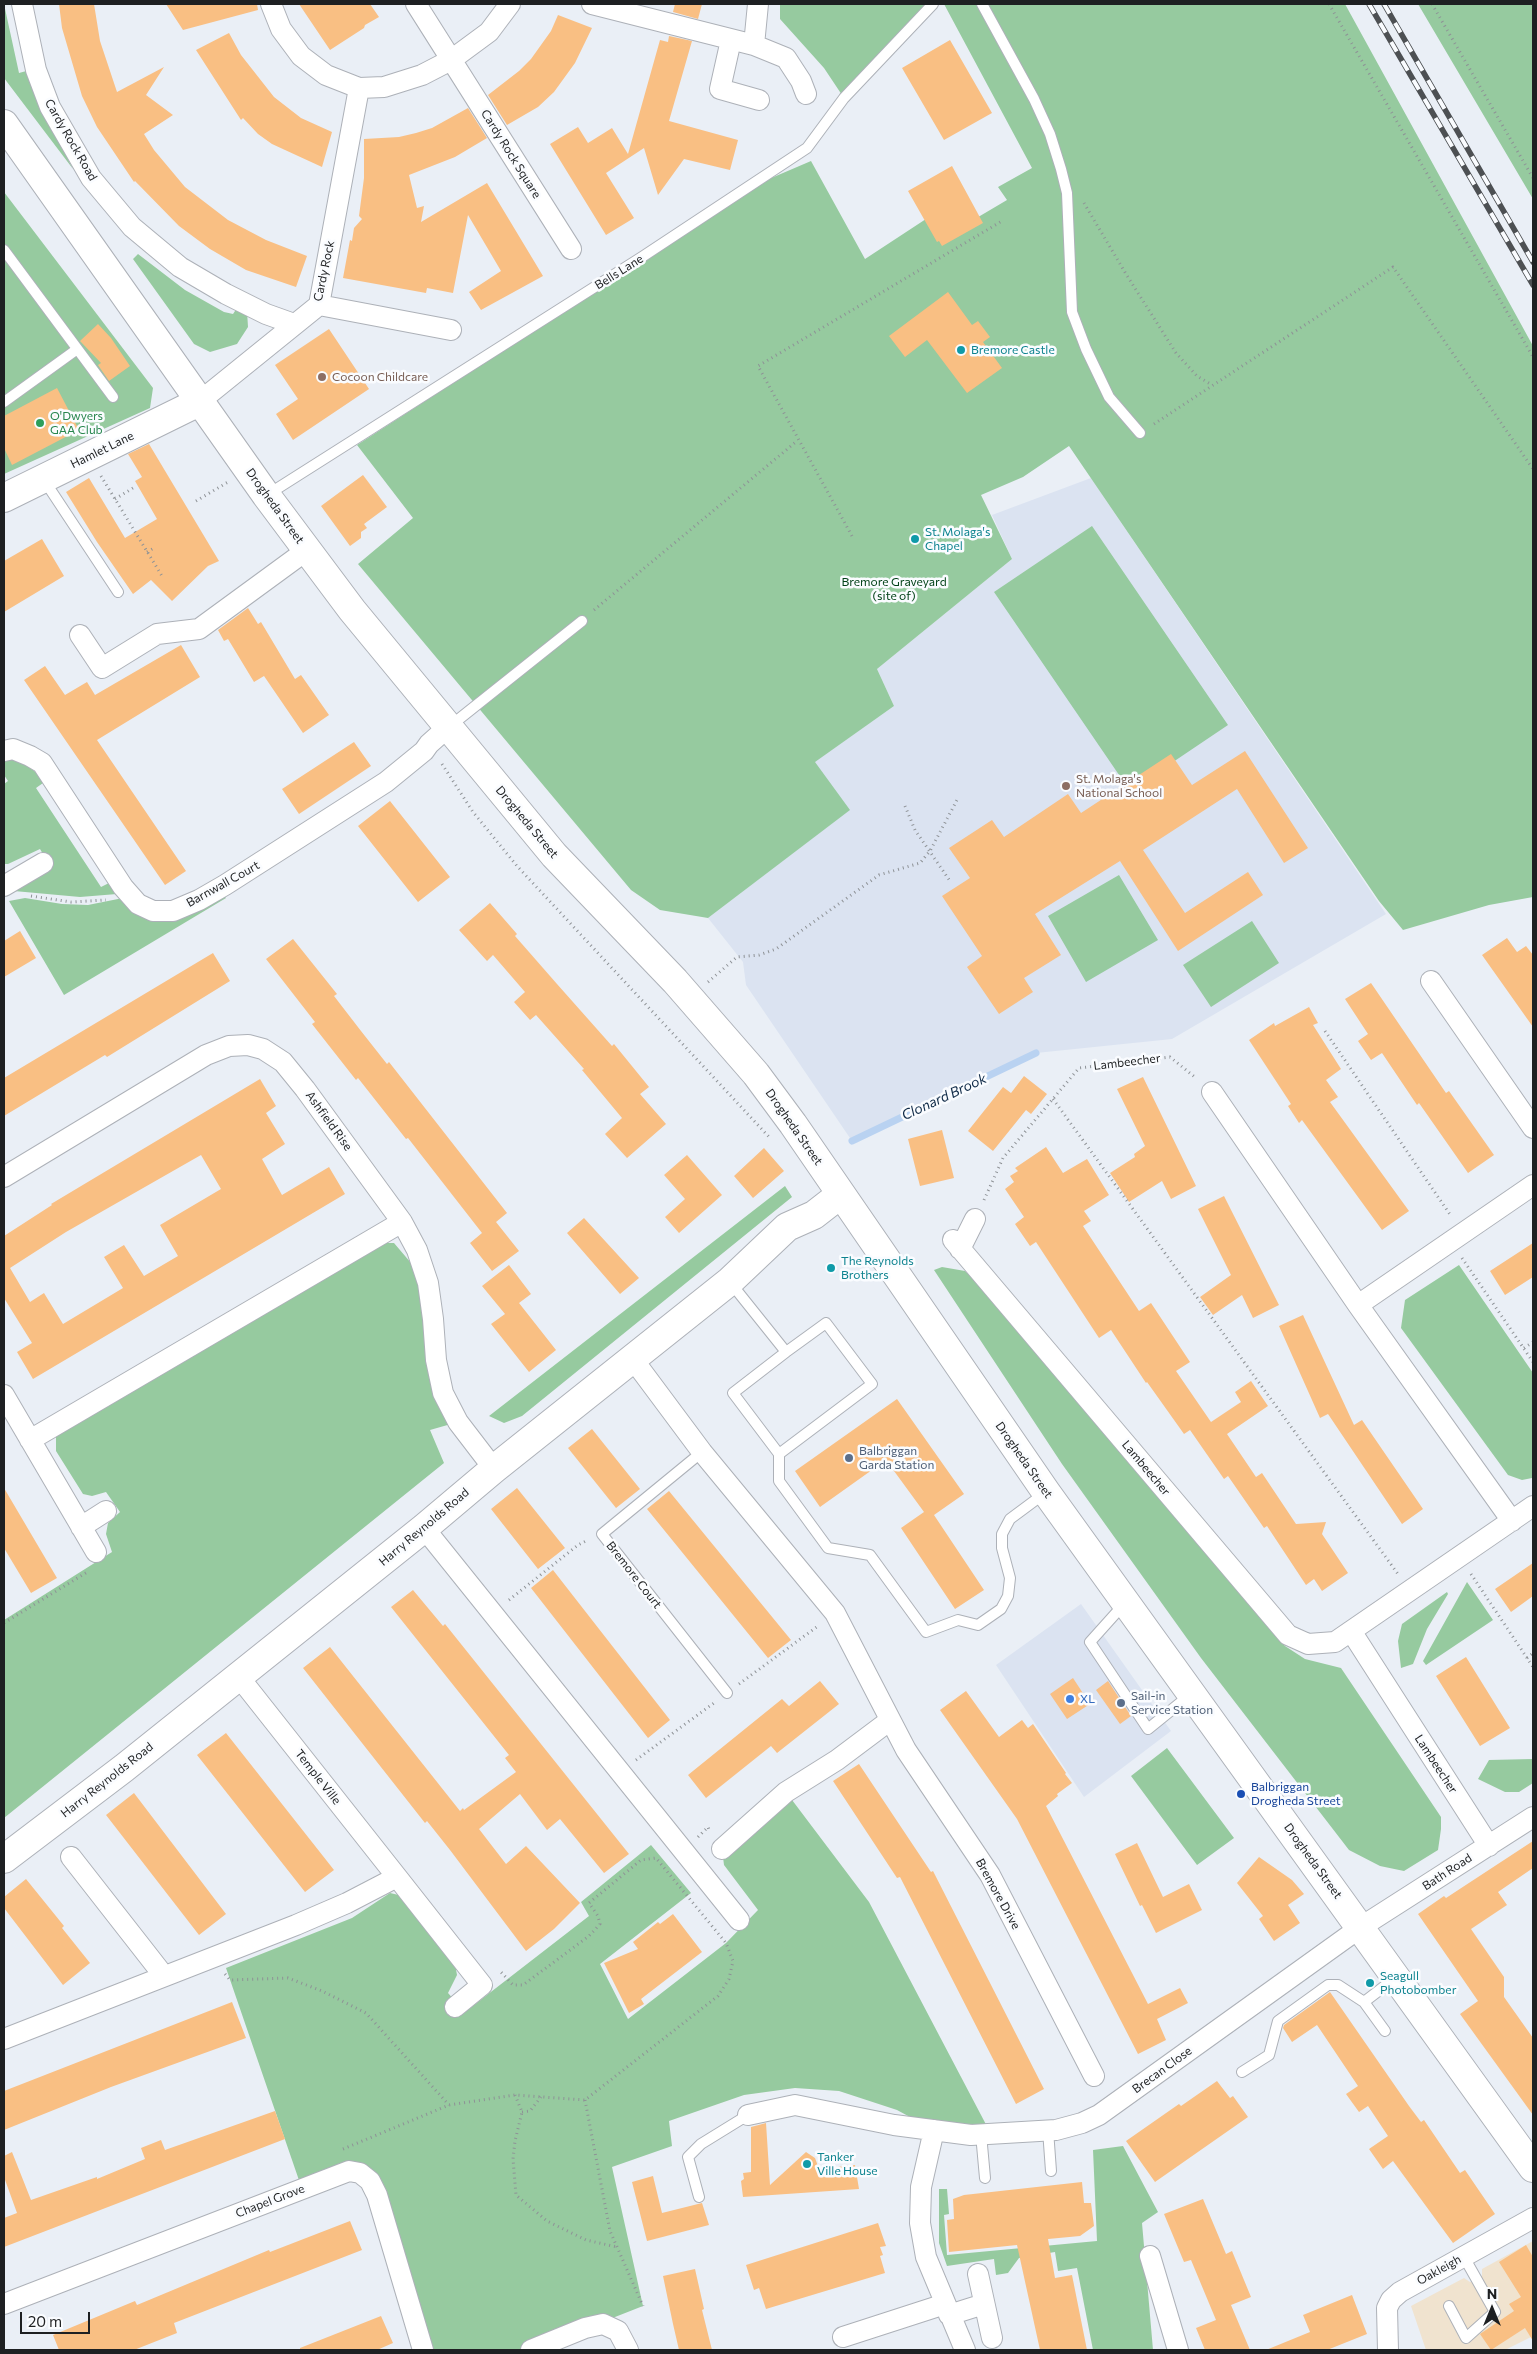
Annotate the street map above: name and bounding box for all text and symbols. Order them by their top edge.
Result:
street label: Cardy Rock Road [42,97,100,183]
street label: Cardy Rock Square [478,107,544,201]
street label: Cardy Rock [311,239,337,303]
street label: Bells Lane [592,252,646,292]
place label: Bremore Castle [971,343,1055,357]
marker: Bremore Castle [955,344,967,356]
place label: Cocoon Childcare [332,370,428,384]
marker: Cocoon Childcare [316,371,328,383]
place label: O'Dwyers GAA Club [50,409,103,437]
marker: O'Dwyers GAA Club [34,417,46,429]
street label: Hamlet Lane [68,428,136,472]
street label: Drogheda Street [243,465,307,547]
place label: St. Molaga's Chapel [925,525,990,553]
marker: St. Molaga's Chapel [909,533,921,545]
park label: Bremore Graveyard (site of) [841,575,947,603]
place label: St. Molaga's National School [1076,772,1162,800]
marker: St. Molaga's National School [1060,780,1072,792]
street label: Drogheda Street [493,783,561,861]
street label: Barnwall Court [184,858,262,910]
street label: Lambeecher [1093,1051,1161,1073]
water label: Clonard Brook [899,1070,989,1124]
street label: Drogheda Street [762,1086,826,1168]
street label: Ashfield Rise [303,1088,355,1154]
place label: The Reynolds Brothers [841,1254,914,1282]
marker: The Reynolds Brothers [825,1262,837,1274]
street label: Drogheda Street [992,1419,1056,1501]
street label: Lambeecher [1119,1438,1173,1498]
place label: Balbriggan Garda Station [859,1444,934,1472]
marker: Balbriggan Garda Station [843,1452,855,1464]
street label: Harry Reynolds Road [376,1485,472,1569]
street label: Bremore Court [603,1539,665,1611]
place label: Sail-in Service Station [1131,1689,1213,1717]
place label: XL [1080,1692,1095,1706]
marker: XL [1064,1693,1076,1705]
marker: Sail-in Service Station [1115,1697,1127,1709]
street label: Lambeecher [1412,1732,1460,1796]
street label: Harry Reynolds Road [58,1739,156,1821]
street label: Temple Ville [292,1747,344,1807]
place label: Balbriggan Drogheda Street [1251,1780,1341,1808]
marker: Balbriggan Drogheda Street [1235,1788,1247,1800]
street label: Drogheda Street [1281,1820,1345,1902]
street label: Bath Road [1420,1851,1474,1893]
street label: Bremore Drive [973,1856,1023,1932]
place label: Seagull Photobomber [1380,1969,1456,1997]
marker: Seagull Photobomber [1364,1977,1376,1989]
street label: Brecan Close [1129,2044,1195,2096]
place label: Tanker Ville House [817,2150,878,2178]
marker: Tanker Ville House [801,2158,813,2170]
street label: Chapel Grove [233,2181,307,2221]
street label: Oakleigh [1414,2252,1464,2288]
north arrow [1467,2284,1517,2334]
text: N [1487,2285,1497,2302]
scale bar [22,2302,92,2334]
text: 20 m [28,2312,62,2330]

